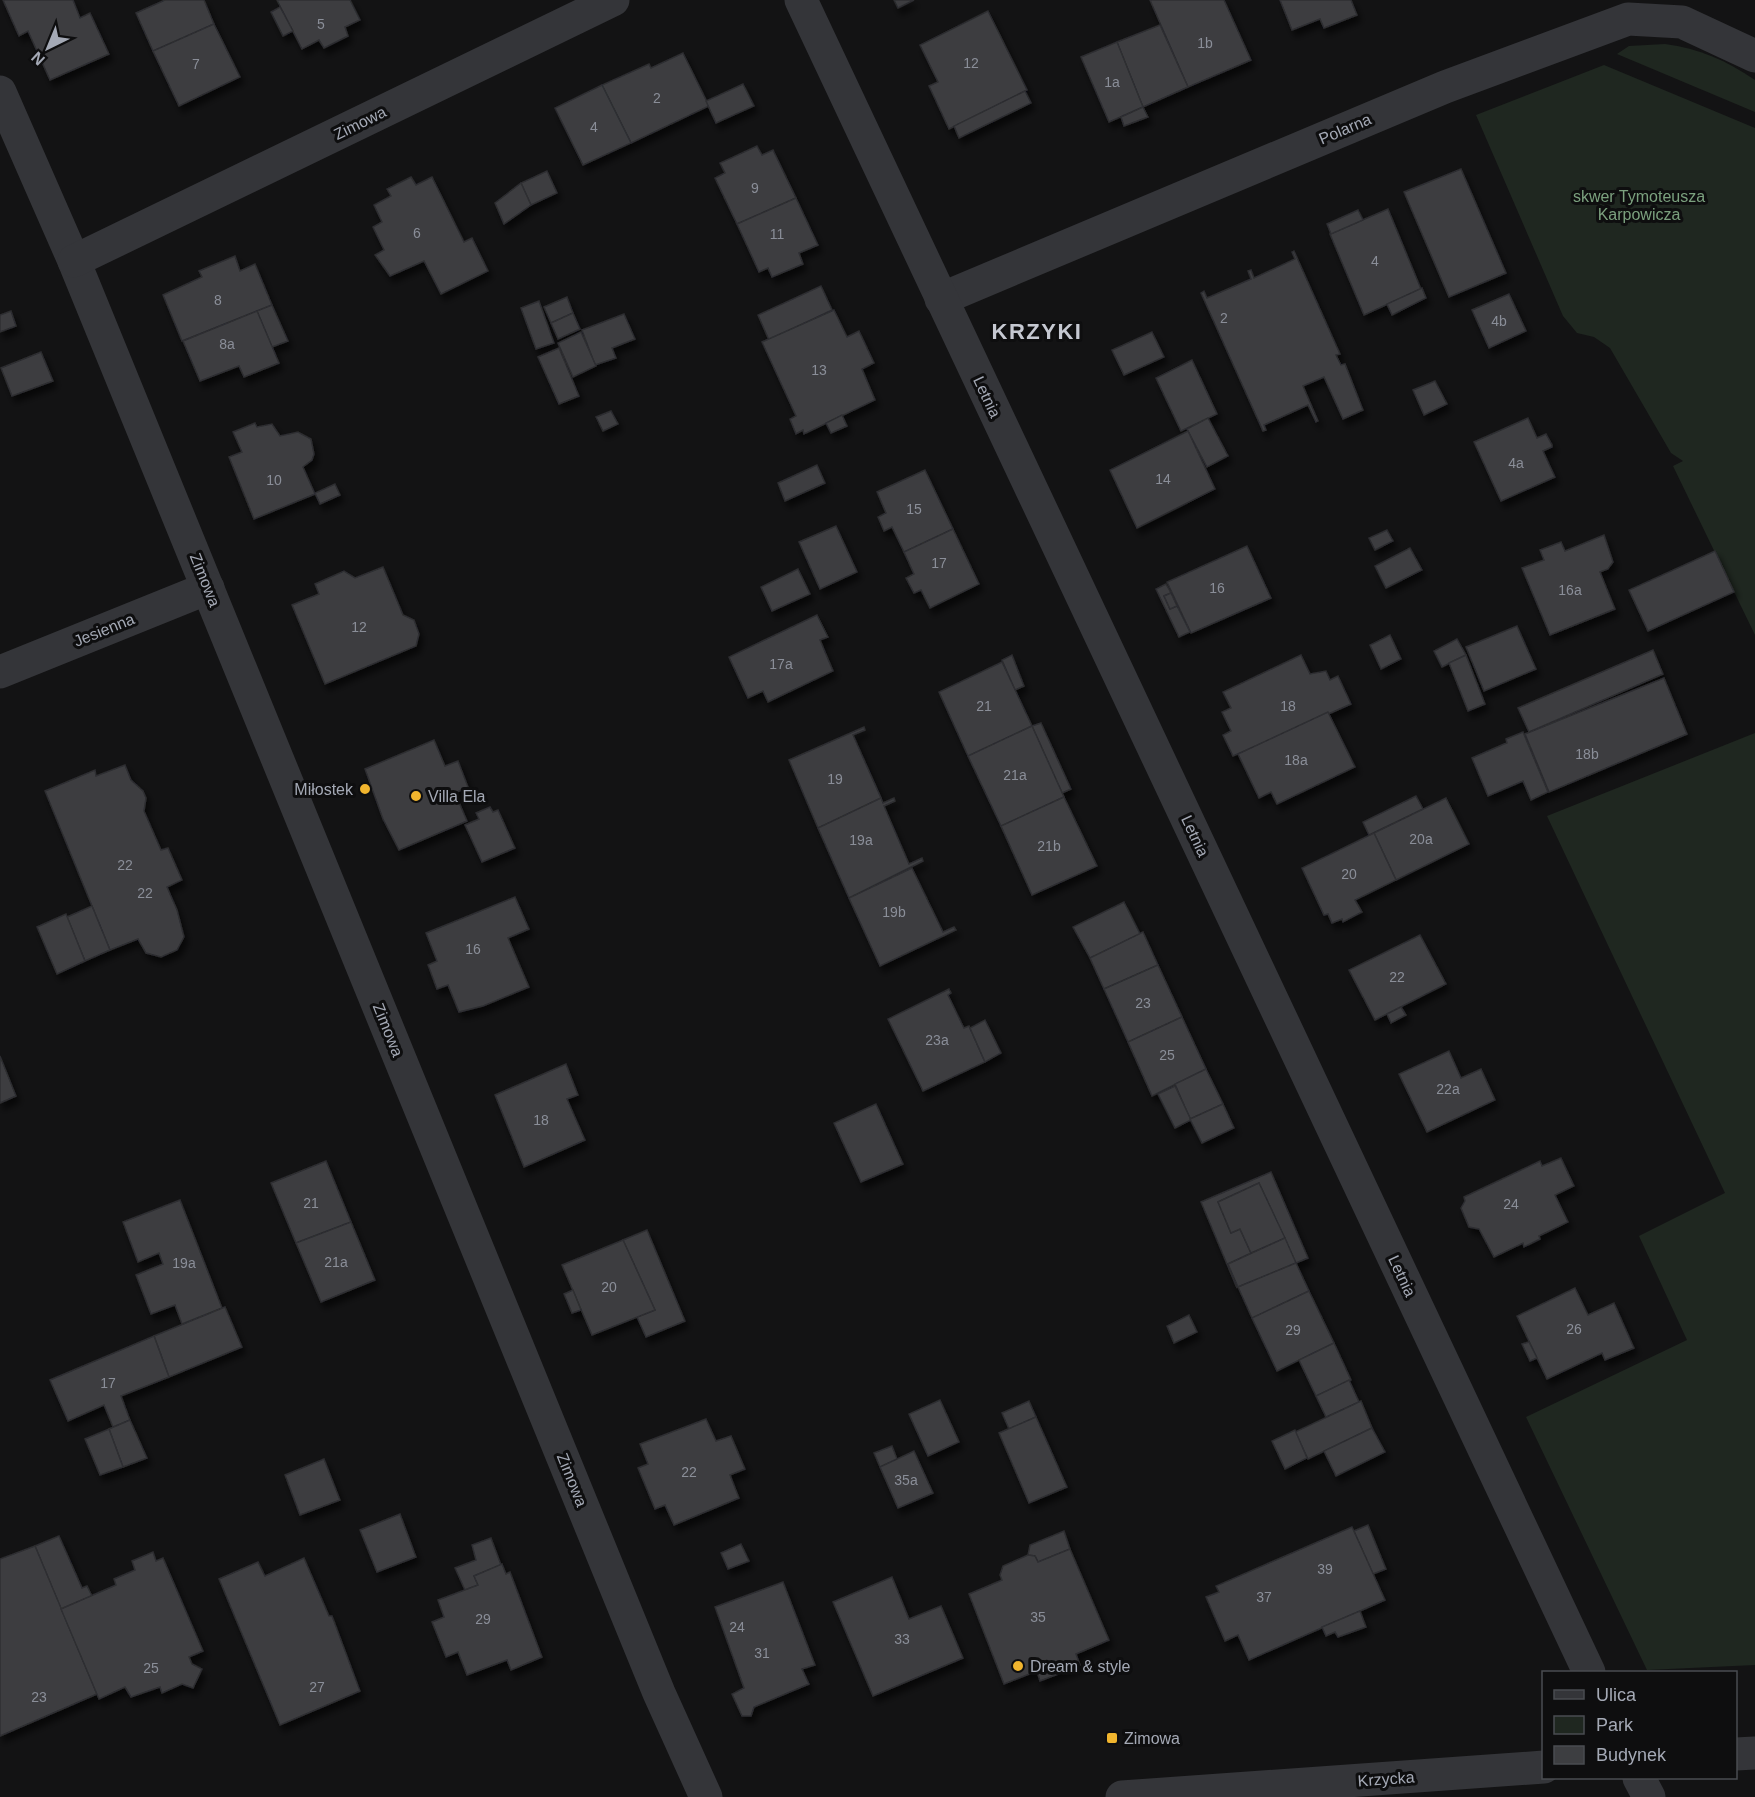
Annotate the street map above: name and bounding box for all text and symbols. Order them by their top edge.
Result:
house number: 5 [317,16,325,32]
north arrow [18,18,78,78]
house number: 1b [1197,35,1213,51]
text: N [28,48,48,69]
house number: 12 [963,55,979,71]
house number: 7 [192,56,200,72]
house number: 1a [1104,74,1120,90]
house number: 2 [653,90,661,106]
street label: Zimowa [331,103,389,143]
street label: Polarna [1316,110,1374,148]
house number: 4 [590,119,598,135]
house number: 9 [751,180,759,196]
park label: skwer Tymoteusza Karpowicza [1573,188,1705,223]
house number: 6 [413,225,421,241]
house number: 11 [770,226,784,242]
house number: 4 [1371,253,1379,269]
house number: 8 [214,292,222,308]
house number: 2 [1220,310,1228,326]
house number: 4b [1491,313,1507,329]
district label: KRZYKI [992,319,1082,344]
house number: 8a [219,336,235,352]
house number: 13 [811,362,827,378]
street label: Letnia [970,374,1004,420]
house number: 4a [1508,455,1524,471]
house number: 14 [1155,471,1171,487]
house number: 10 [266,472,282,488]
house number: 15 [906,501,922,517]
street label: Zimowa [187,551,223,609]
house number: 17 [931,555,947,571]
house number: 16 [1209,580,1225,596]
house number: 16a [1558,582,1582,598]
street label: Jesienna [71,610,137,650]
house number: 12 [351,619,367,635]
house number: 17a [769,656,793,672]
house number: 21 [976,698,992,714]
house number: 18 [1280,698,1296,714]
house number: 18b [1575,746,1599,762]
house number: 18a [1284,752,1308,768]
house number: 21a [1003,767,1027,783]
house number: 19 [827,771,843,787]
place label: Miłostek [294,781,354,798]
marker: Miłostek [358,782,372,796]
place label: Villa Ela [428,788,486,805]
marker: Villa Ela [409,789,423,803]
street label: Letnia [1178,813,1212,859]
house number: 20a [1409,831,1433,847]
house number: 19a [849,832,873,848]
house number: 21b [1037,838,1061,854]
house number: 22 [117,857,133,873]
house number: 20 [1341,866,1357,882]
house number: 22 [137,885,153,901]
house number: 19b [882,904,906,920]
house number: 16 [465,941,481,957]
house number: 22 [1389,969,1405,985]
house number: 23 [1135,995,1151,1011]
street label: Zimowa [370,1001,406,1059]
house number: 23a [925,1032,949,1048]
house number: 25 [1159,1047,1175,1063]
house number: 22a [1436,1081,1460,1097]
house number: 18 [533,1112,549,1128]
house number: 21 [303,1195,319,1211]
house number: 24 [1503,1196,1519,1212]
street label: Letnia [1385,1253,1419,1299]
house number: 21a [324,1254,348,1270]
house number: 19a [172,1255,196,1271]
house number: 20 [601,1279,617,1295]
house number: 26 [1566,1321,1582,1337]
house number: 29 [1285,1322,1301,1338]
house number: 17 [100,1375,116,1391]
street label: Zimowa [554,1451,590,1509]
house number: 22 [681,1464,697,1480]
house number: 35a [894,1472,918,1488]
house number: 39 [1317,1561,1333,1577]
house number: 37 [1256,1589,1272,1605]
house number: 35 [1030,1609,1046,1625]
house number: 29 [475,1611,491,1627]
house number: 24 [729,1619,745,1635]
house number: 33 [894,1631,910,1647]
house number: 31 [754,1645,770,1661]
place label: Dream & style [1030,1658,1131,1675]
marker: Dream & style [1011,1659,1025,1673]
house number: 25 [143,1660,159,1676]
legend [1542,1671,1737,1779]
house number: 27 [309,1679,325,1695]
text: Ulica [1596,1685,1637,1705]
house number: 23 [31,1689,47,1705]
text: Park [1596,1715,1634,1735]
place label: Zimowa [1124,1730,1180,1747]
marker: Zimowa [1105,1731,1119,1745]
text: Budynek [1596,1745,1667,1765]
street label: Krzycka [1357,1769,1415,1789]

